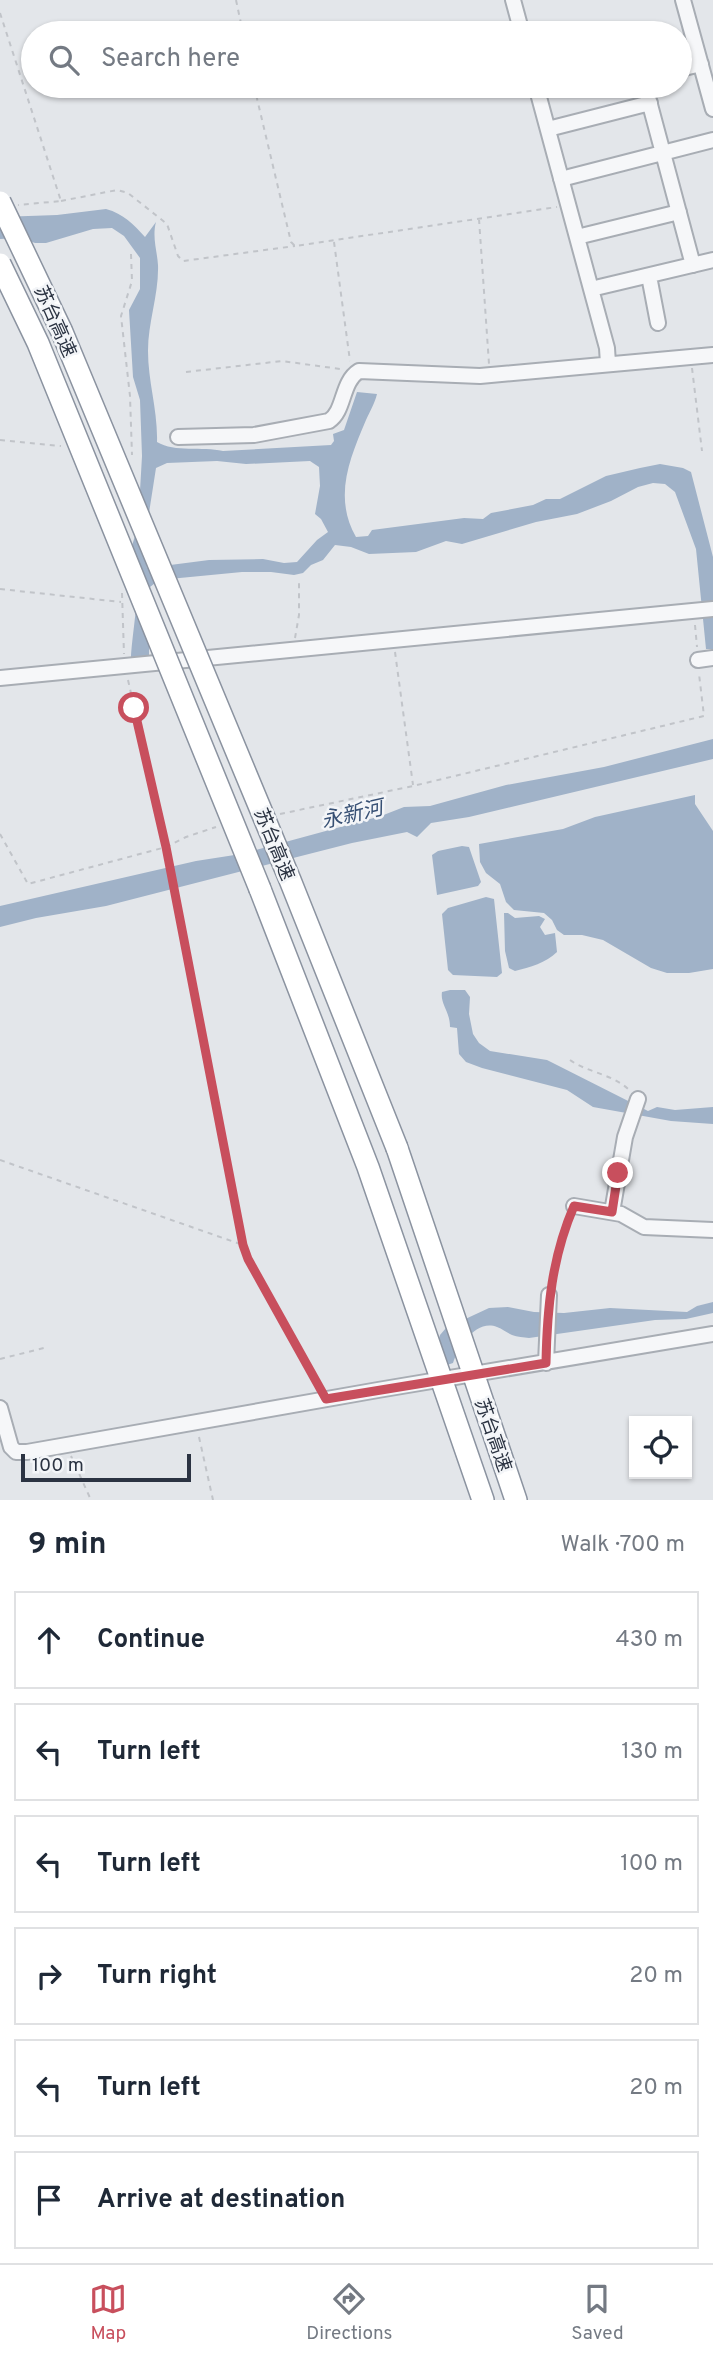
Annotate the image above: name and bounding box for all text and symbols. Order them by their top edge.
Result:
search box [21,21,692,98]
icon: search [45,41,83,79]
text: Search here [101,43,240,76]
street label: 苏台高速 [28,282,81,361]
route start [118,692,149,723]
water label: 永新河 [319,794,390,836]
street label: 苏台高速 [248,805,299,884]
route end [602,1157,633,1188]
street label: 苏台高速 [468,1396,516,1475]
map controls [629,1416,692,1479]
button: locate [629,1416,692,1479]
scale bar [21,1451,191,1483]
text: 100 m [32,1454,84,1478]
text: 9 min [28,1527,106,1564]
text: Walk · 700 m [560,1531,685,1560]
icon: ahead [30,1621,68,1659]
text: Continue [97,1624,205,1657]
text: 430 m [615,1626,683,1655]
icon: left [30,1733,68,1771]
text: Turn left [97,1736,201,1769]
text: 130 m [621,1738,683,1767]
icon: left [30,1845,68,1883]
text: Turn left [97,1848,201,1881]
text: 100 m [620,1850,683,1879]
icon: right [30,1957,68,1995]
text: Turn right [97,1960,217,1993]
text: 20 m [629,1962,683,1991]
icon: left [30,2069,68,2107]
text: Turn left [97,2072,201,2105]
text: 20 m [629,2074,683,2103]
icon: arrive [30,2181,68,2219]
text: Arrive at destination [97,2184,345,2217]
tab: Map [89,2280,127,2346]
tab: Directions [306,2280,393,2346]
tab: Saved [571,2280,624,2346]

